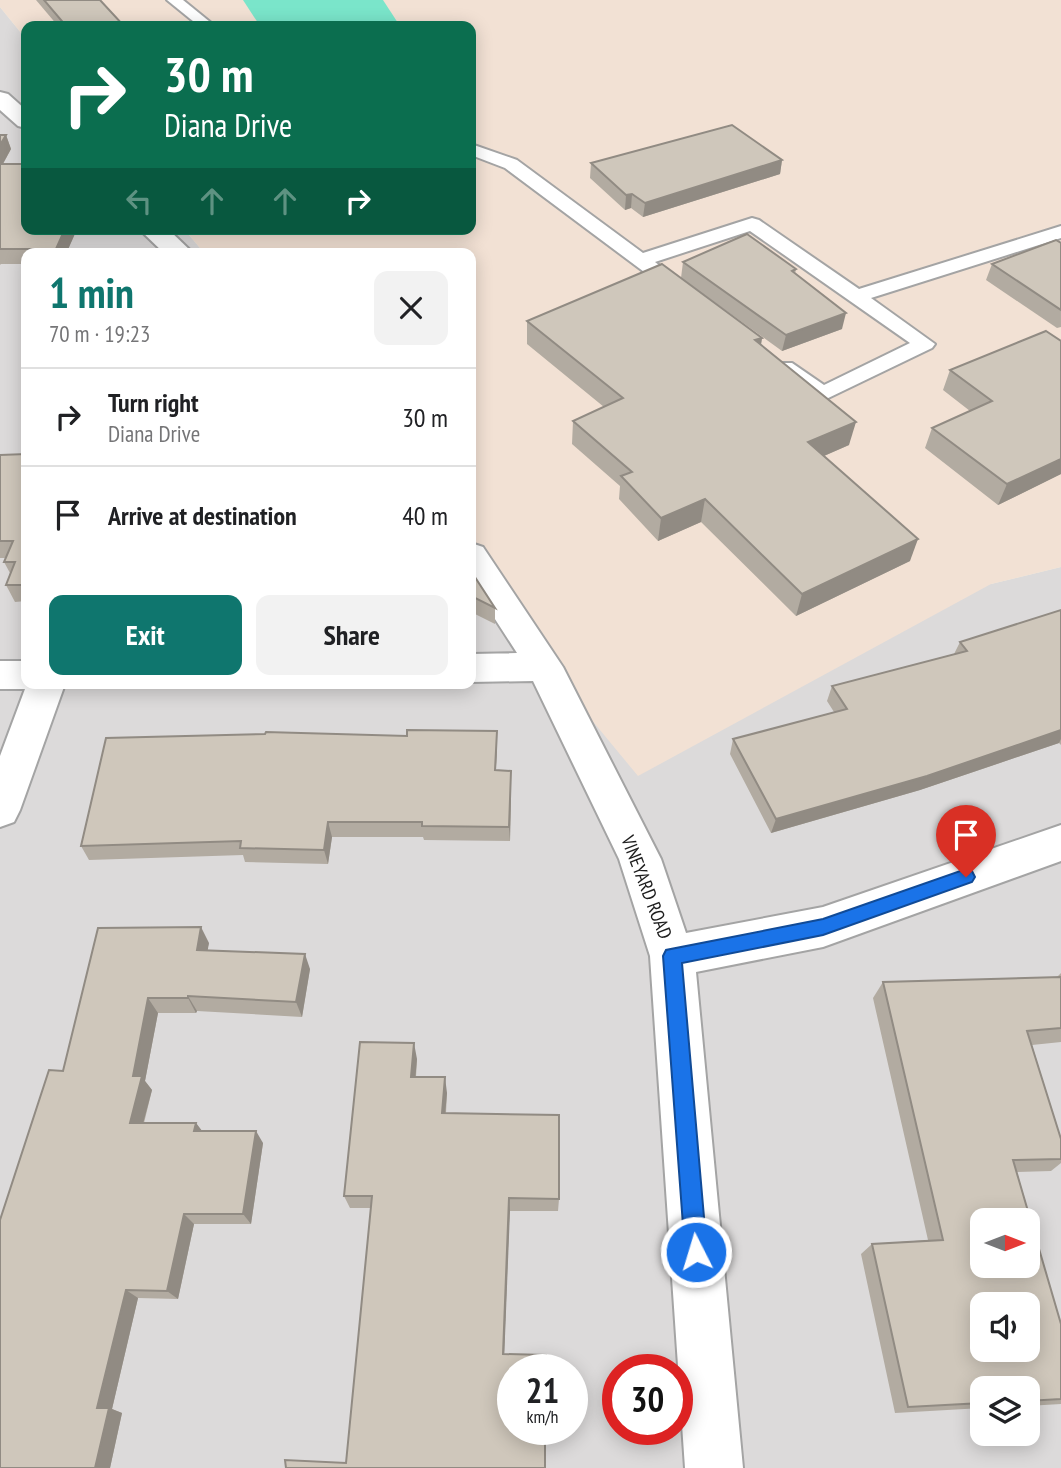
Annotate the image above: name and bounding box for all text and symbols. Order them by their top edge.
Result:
text: 30 m [164,42,253,106]
icon: right [49,49,140,140]
text: Diana Drive [164,104,292,146]
icon: left [120,182,158,220]
icon: ahead [193,182,231,220]
icon: ahead [266,182,304,220]
icon: right [339,182,377,220]
text: 1 min [49,265,134,320]
button: close [374,271,448,345]
text: 70 m · 19:23 [49,319,150,348]
text: Turn right [108,386,199,419]
icon: right [49,398,87,436]
text: 30 m [402,401,448,434]
text: Diana Drive [108,419,200,448]
icon: arrive [49,496,87,534]
text: Arrive at destination [108,499,297,532]
text: 40 m [402,499,448,532]
button: Exit [49,595,242,675]
button: Share [256,595,448,675]
pin [936,805,996,877]
icon: arrive [947,816,985,854]
street label: VINEYARD ROAD [616,831,678,942]
north arrow [970,1208,1040,1278]
map controls [970,1208,1040,1446]
position arrow [659,1215,733,1289]
button: sound [970,1292,1040,1362]
speed limit sign: 30 [602,1354,693,1445]
text: 21 [526,1367,559,1413]
button: layers [970,1376,1040,1446]
text: km/h [527,1405,558,1428]

